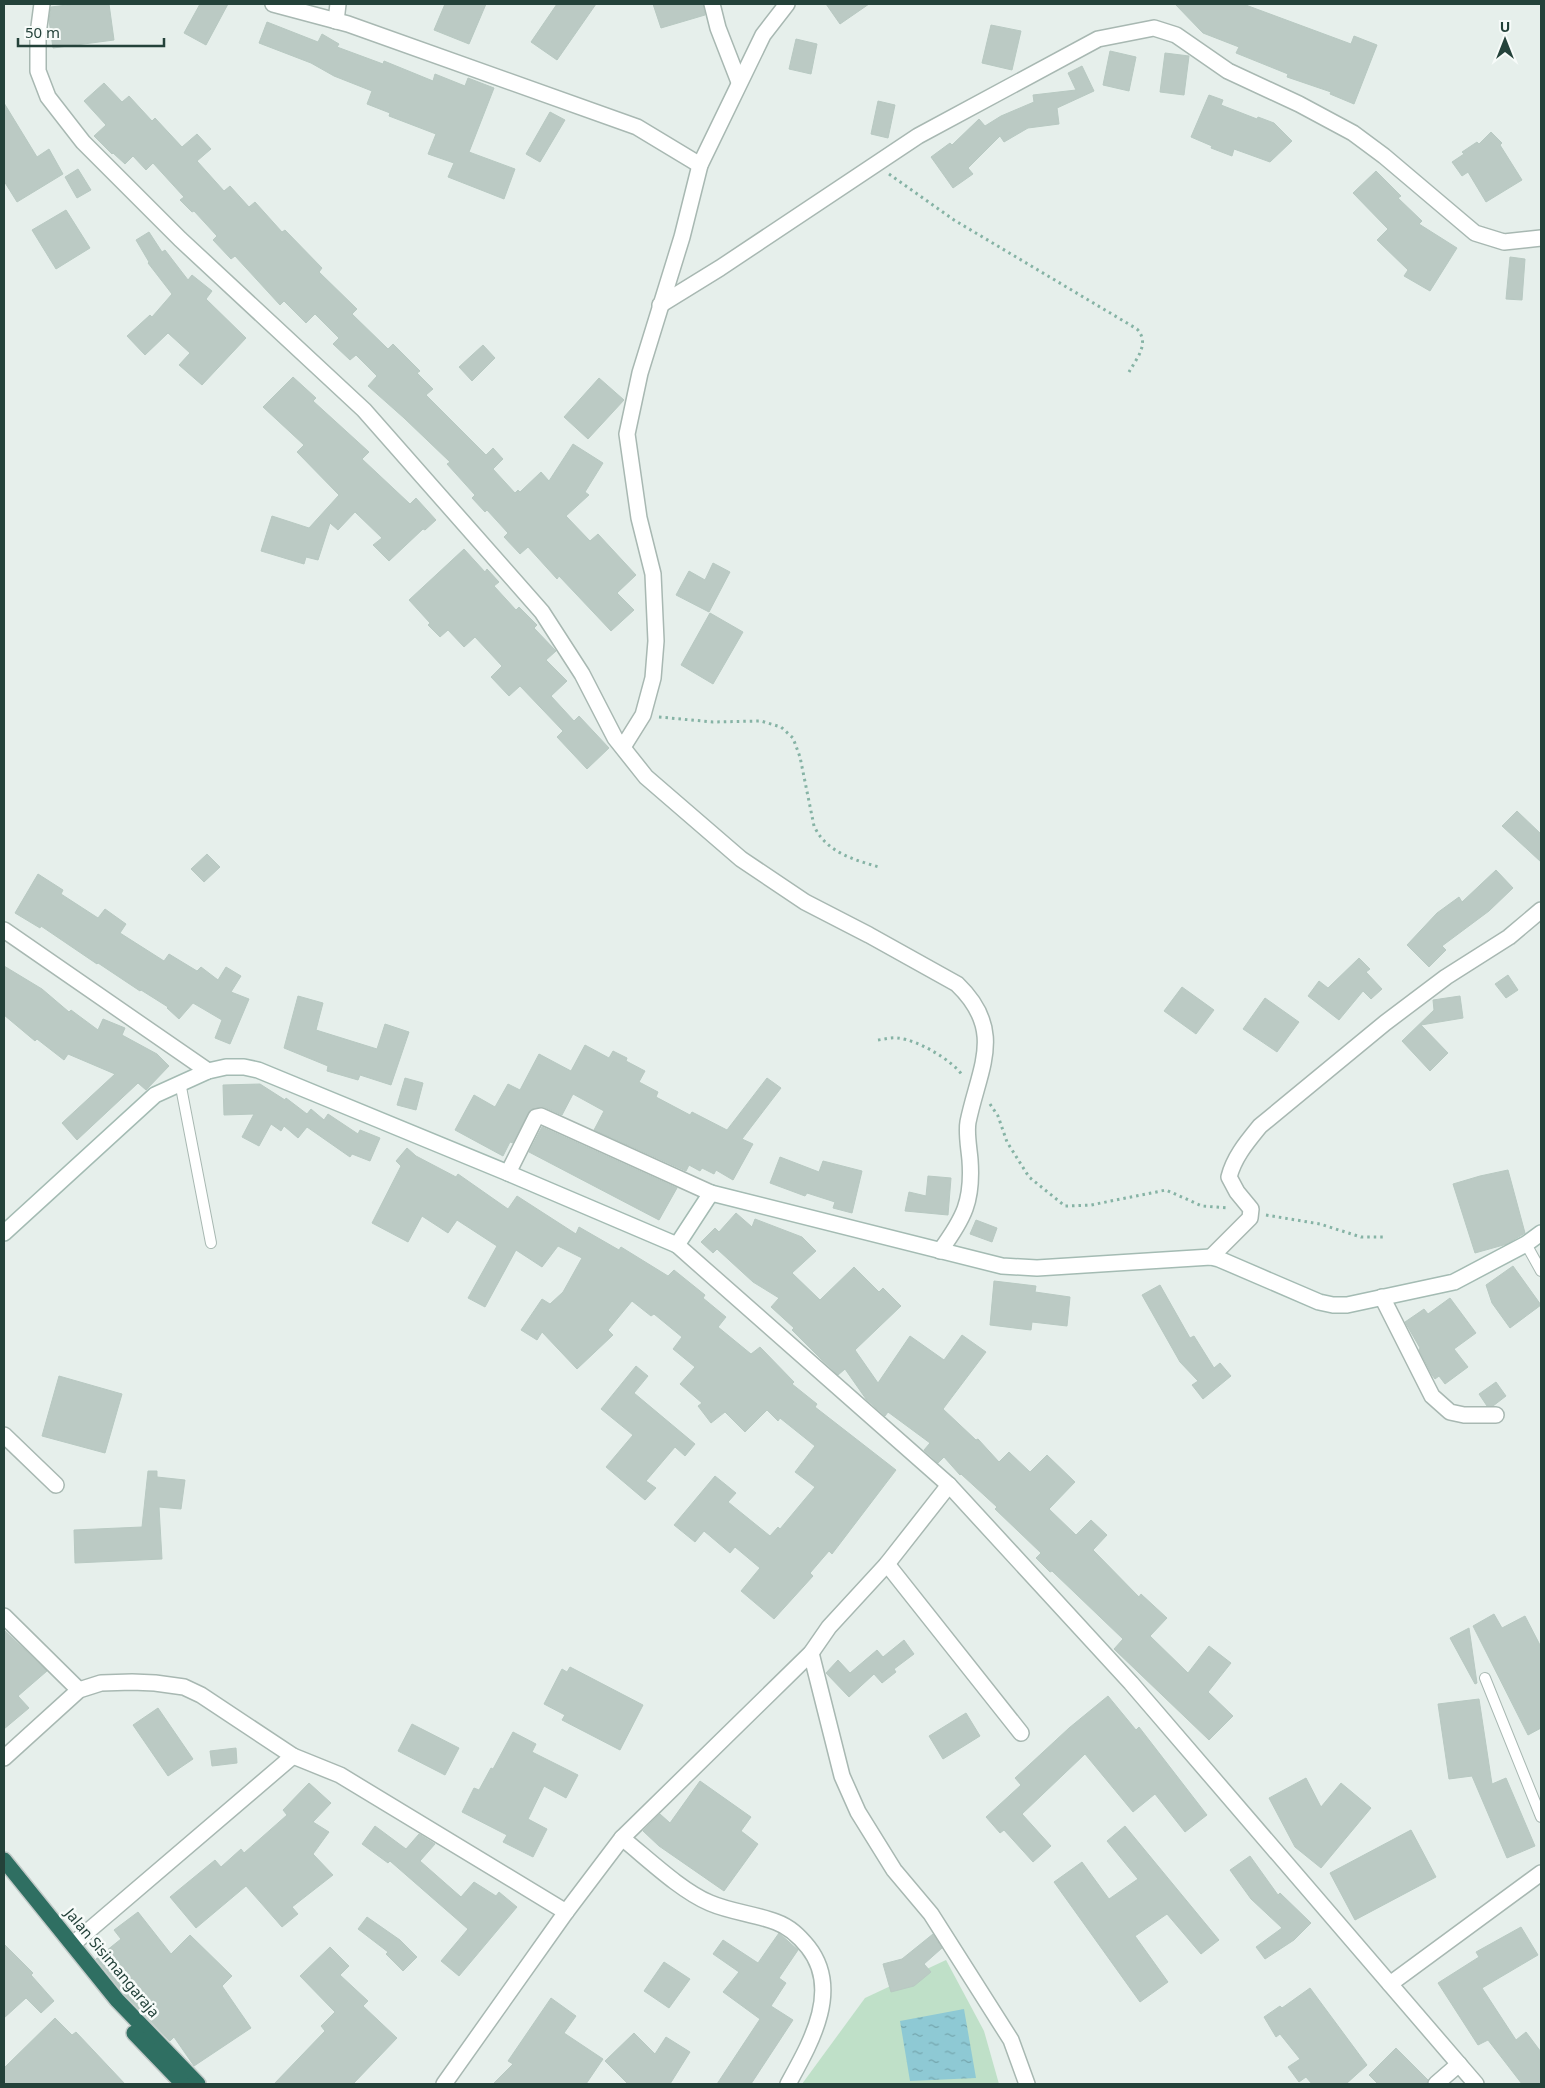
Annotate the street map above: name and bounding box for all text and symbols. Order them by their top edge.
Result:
scale bar [18,15,164,47]
north arrow [1480,15,1530,65]
text: U [1500,17,1510,36]
text: 50 m [25,22,60,42]
street label: Jalan Sisimangaraja [60,1902,164,2021]

